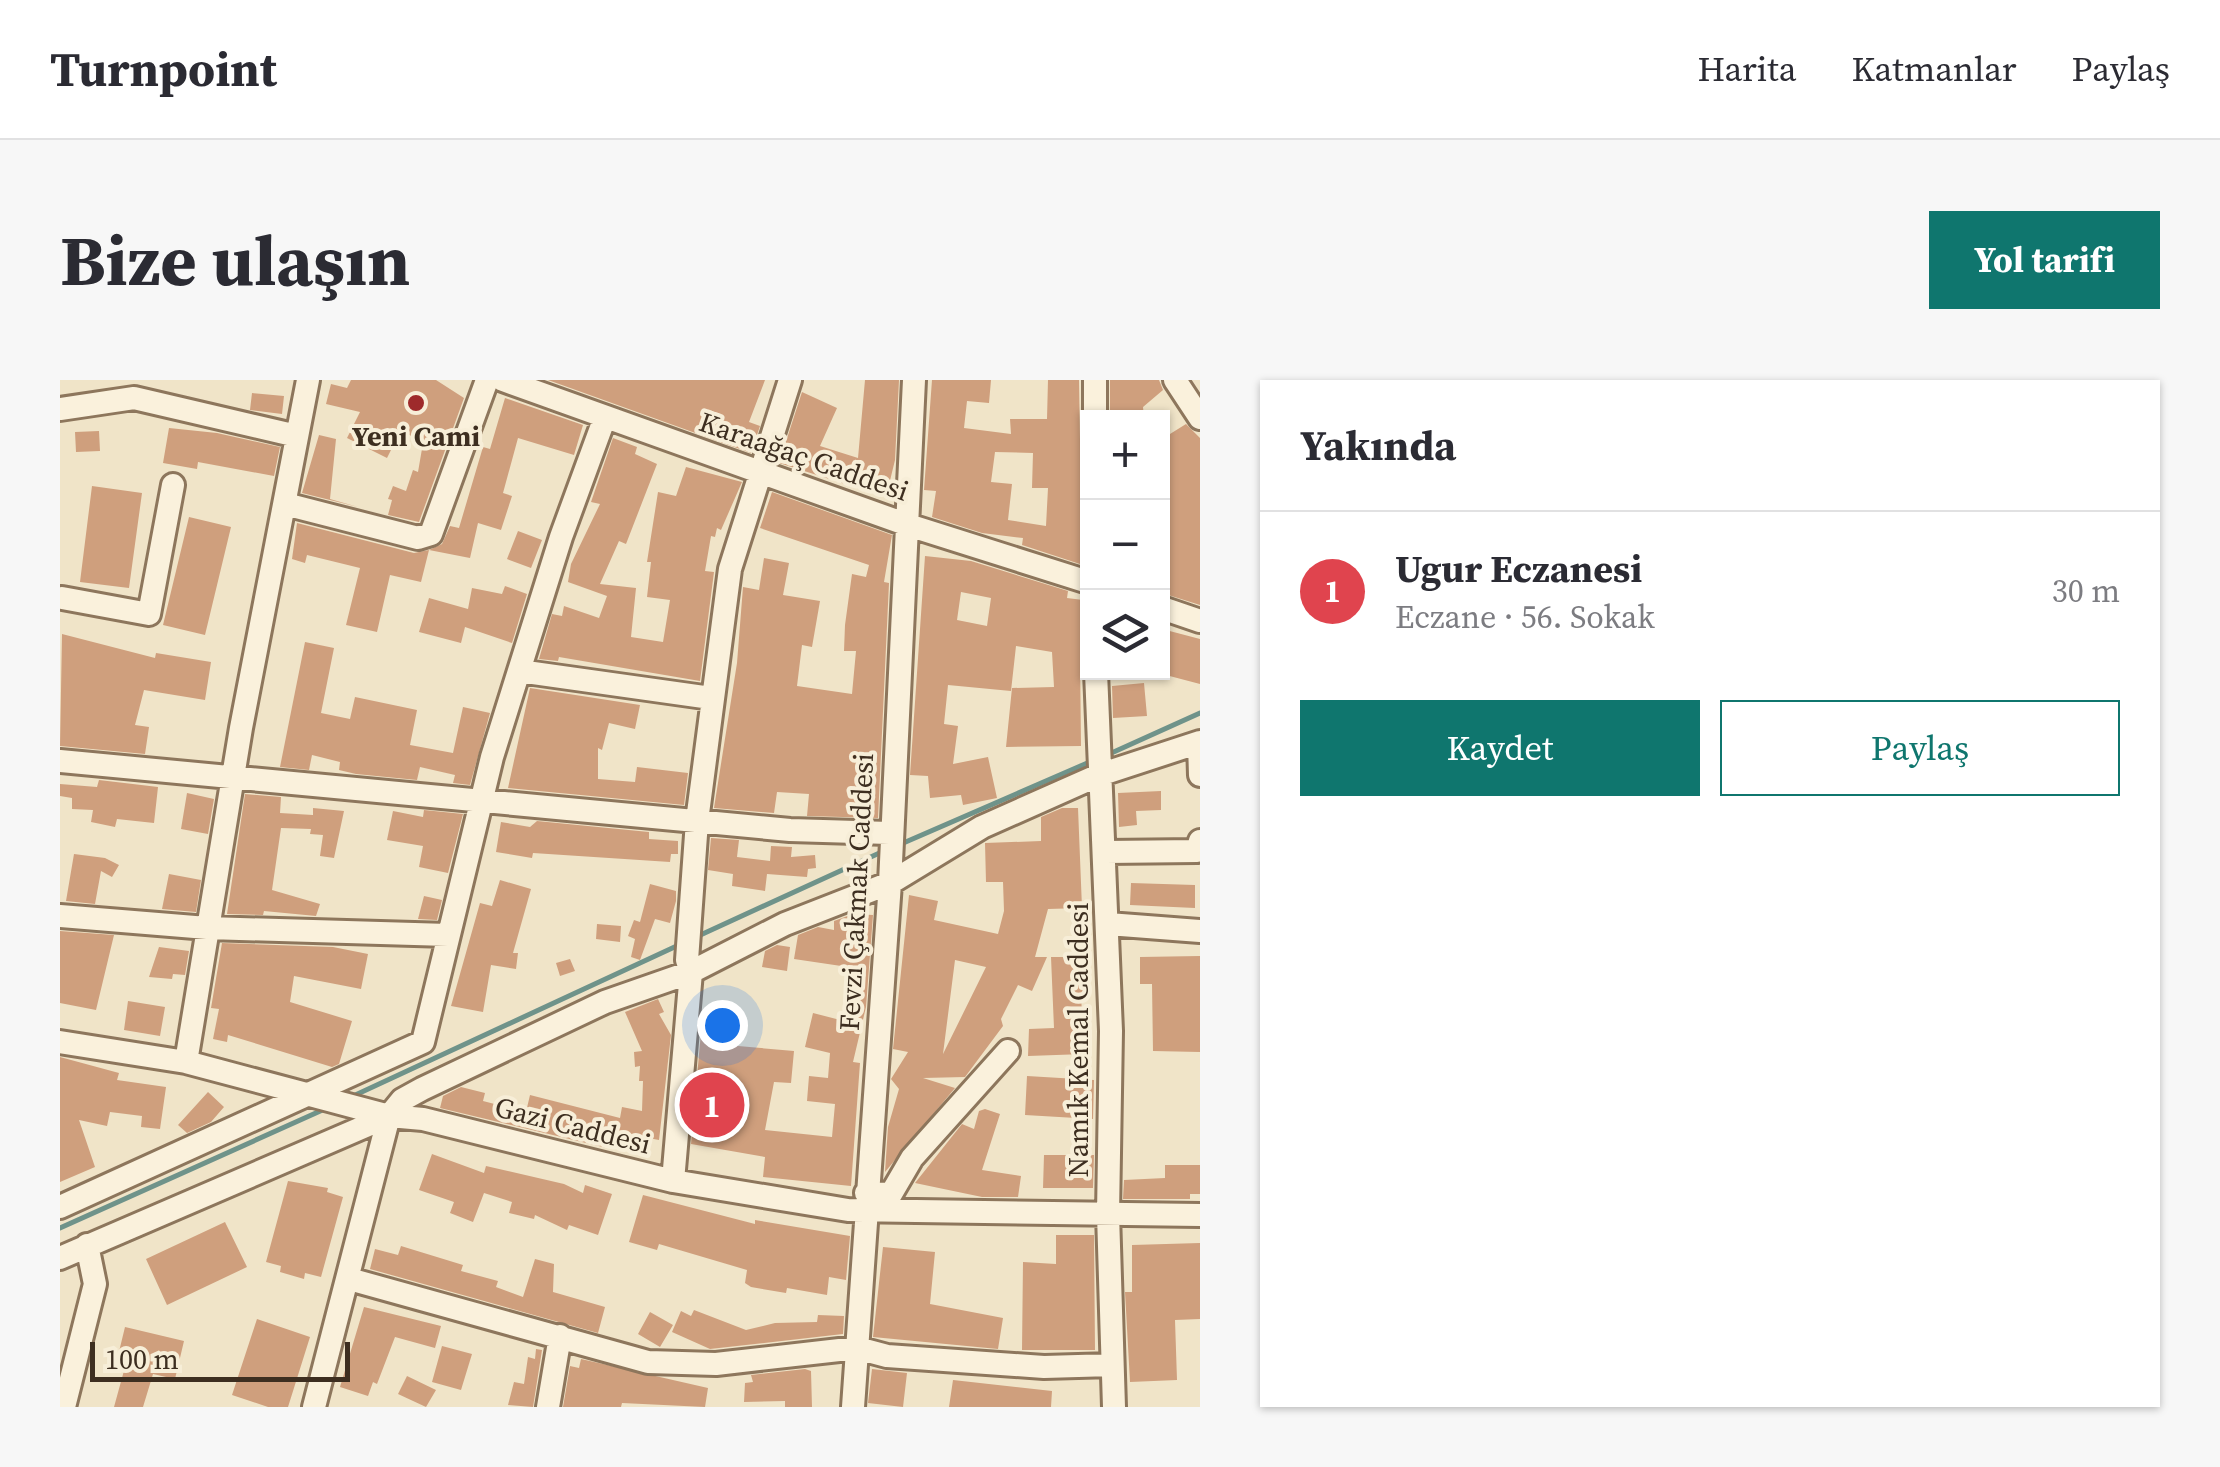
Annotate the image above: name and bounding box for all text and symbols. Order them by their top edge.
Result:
text: Turnpoint [50,36,277,102]
text: Harita [1698,45,1797,93]
text: Katmanlar [1852,45,2017,93]
text: Paylaş [2072,45,2170,93]
button: Yol tarifi [1929,211,2160,309]
text: Bize ulaşın [60,212,410,308]
marker: Yeni Cami [405,392,427,414]
street label: Karaağaç Caddesi [694,402,914,510]
map controls [1080,410,1170,680]
button: + [1080,410,1170,500]
text: Yakında [1300,416,1456,474]
place label: Yeni Cami [352,417,480,455]
button: − [1080,500,1170,590]
text: Ugur Eczanesi [1395,543,1642,595]
text: 1 [1324,569,1341,613]
text: 30 m [2052,569,2120,613]
button: layers [1080,590,1170,680]
text: Eczane · 56. Sokak [1395,595,1655,639]
button: Kaydet [1300,700,1700,796]
button: Paylaş [1720,700,2120,796]
street label: Fevzi Çakmak Caddesi [830,752,882,1032]
street label: Namık Kemal Caddesi [1059,903,1097,1177]
your location [697,1000,748,1051]
pin: 1 [680,1068,744,1142]
street label: Gazi Caddesi [491,1087,655,1163]
scale bar [90,1337,350,1381]
text: 100 m [105,1340,179,1378]

